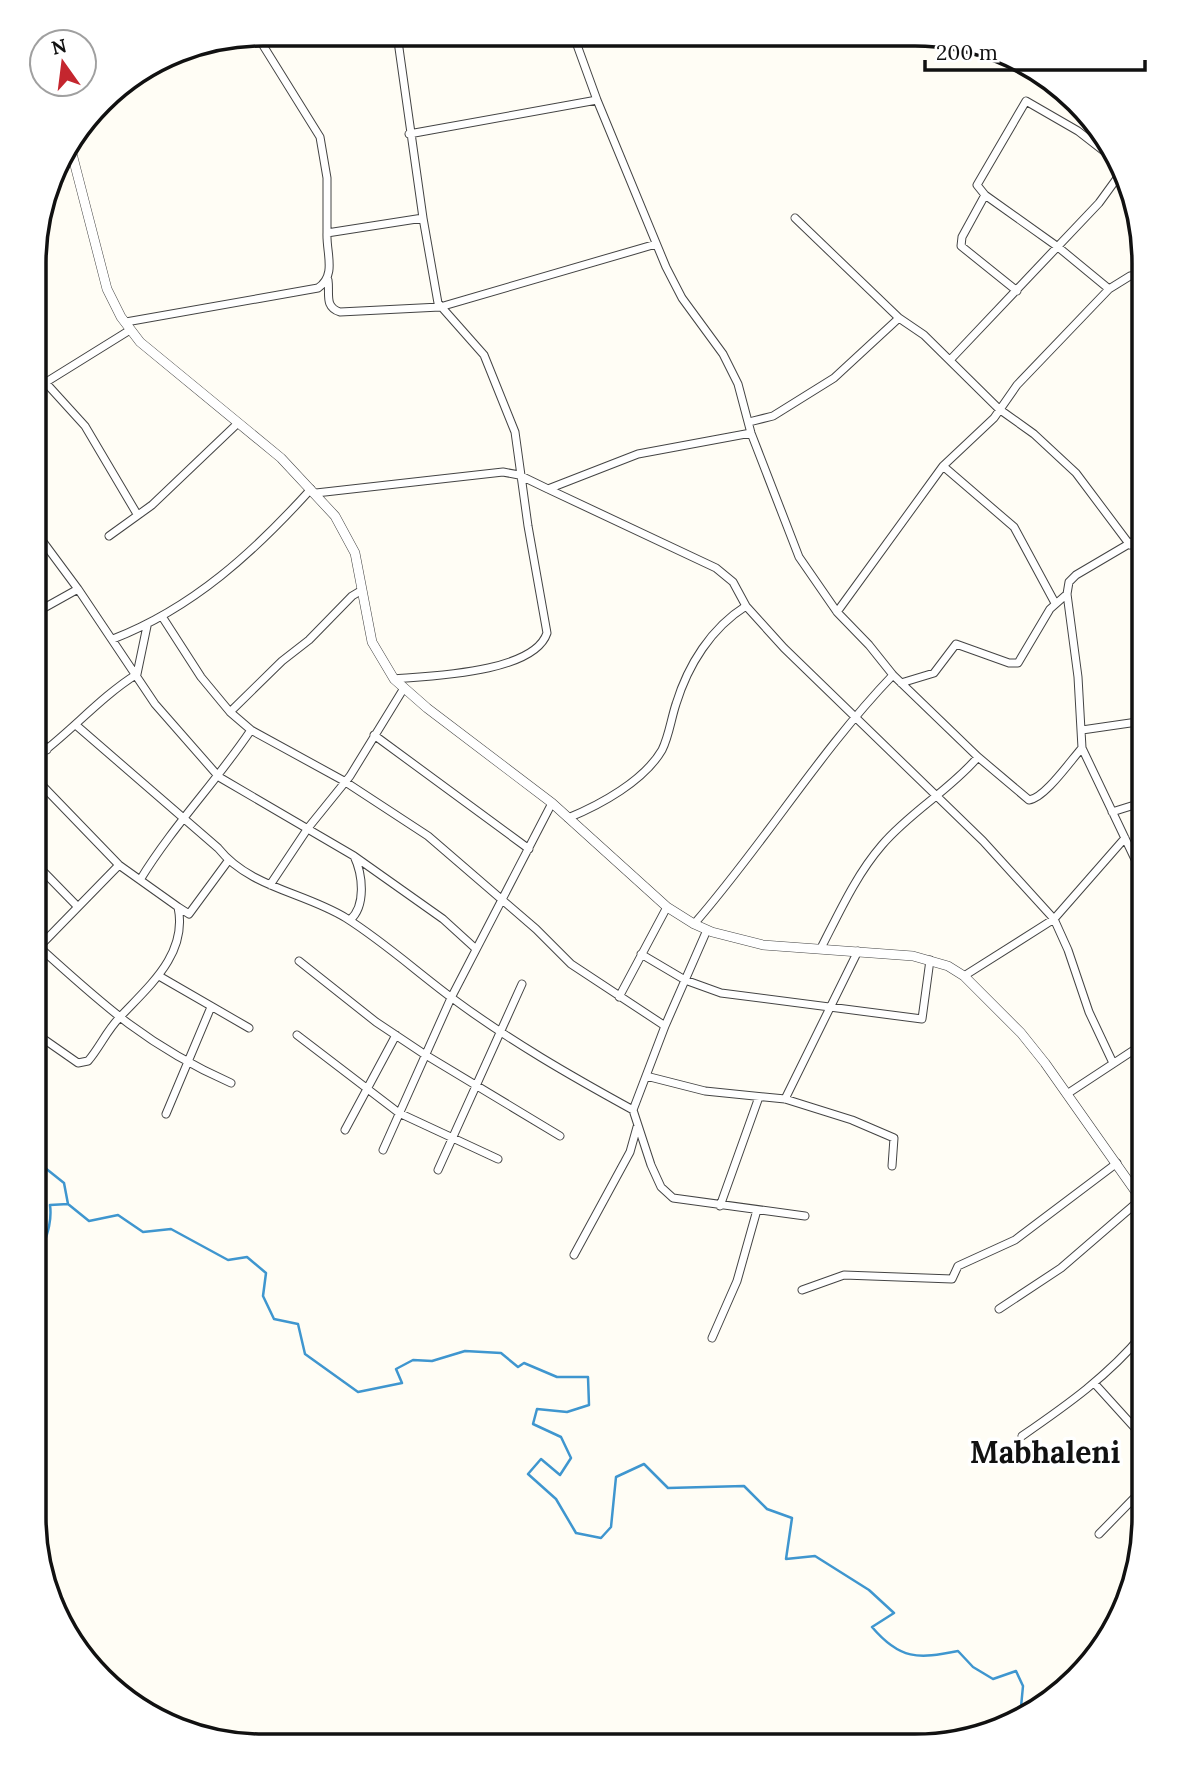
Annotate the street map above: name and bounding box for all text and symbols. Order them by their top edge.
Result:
north arrow [28,28,98,98]
scale bar [925,28,1146,72]
text: N [49,33,69,60]
text: 200 m [936,39,998,66]
district label: Mabhaleni [970,1433,1120,1471]

